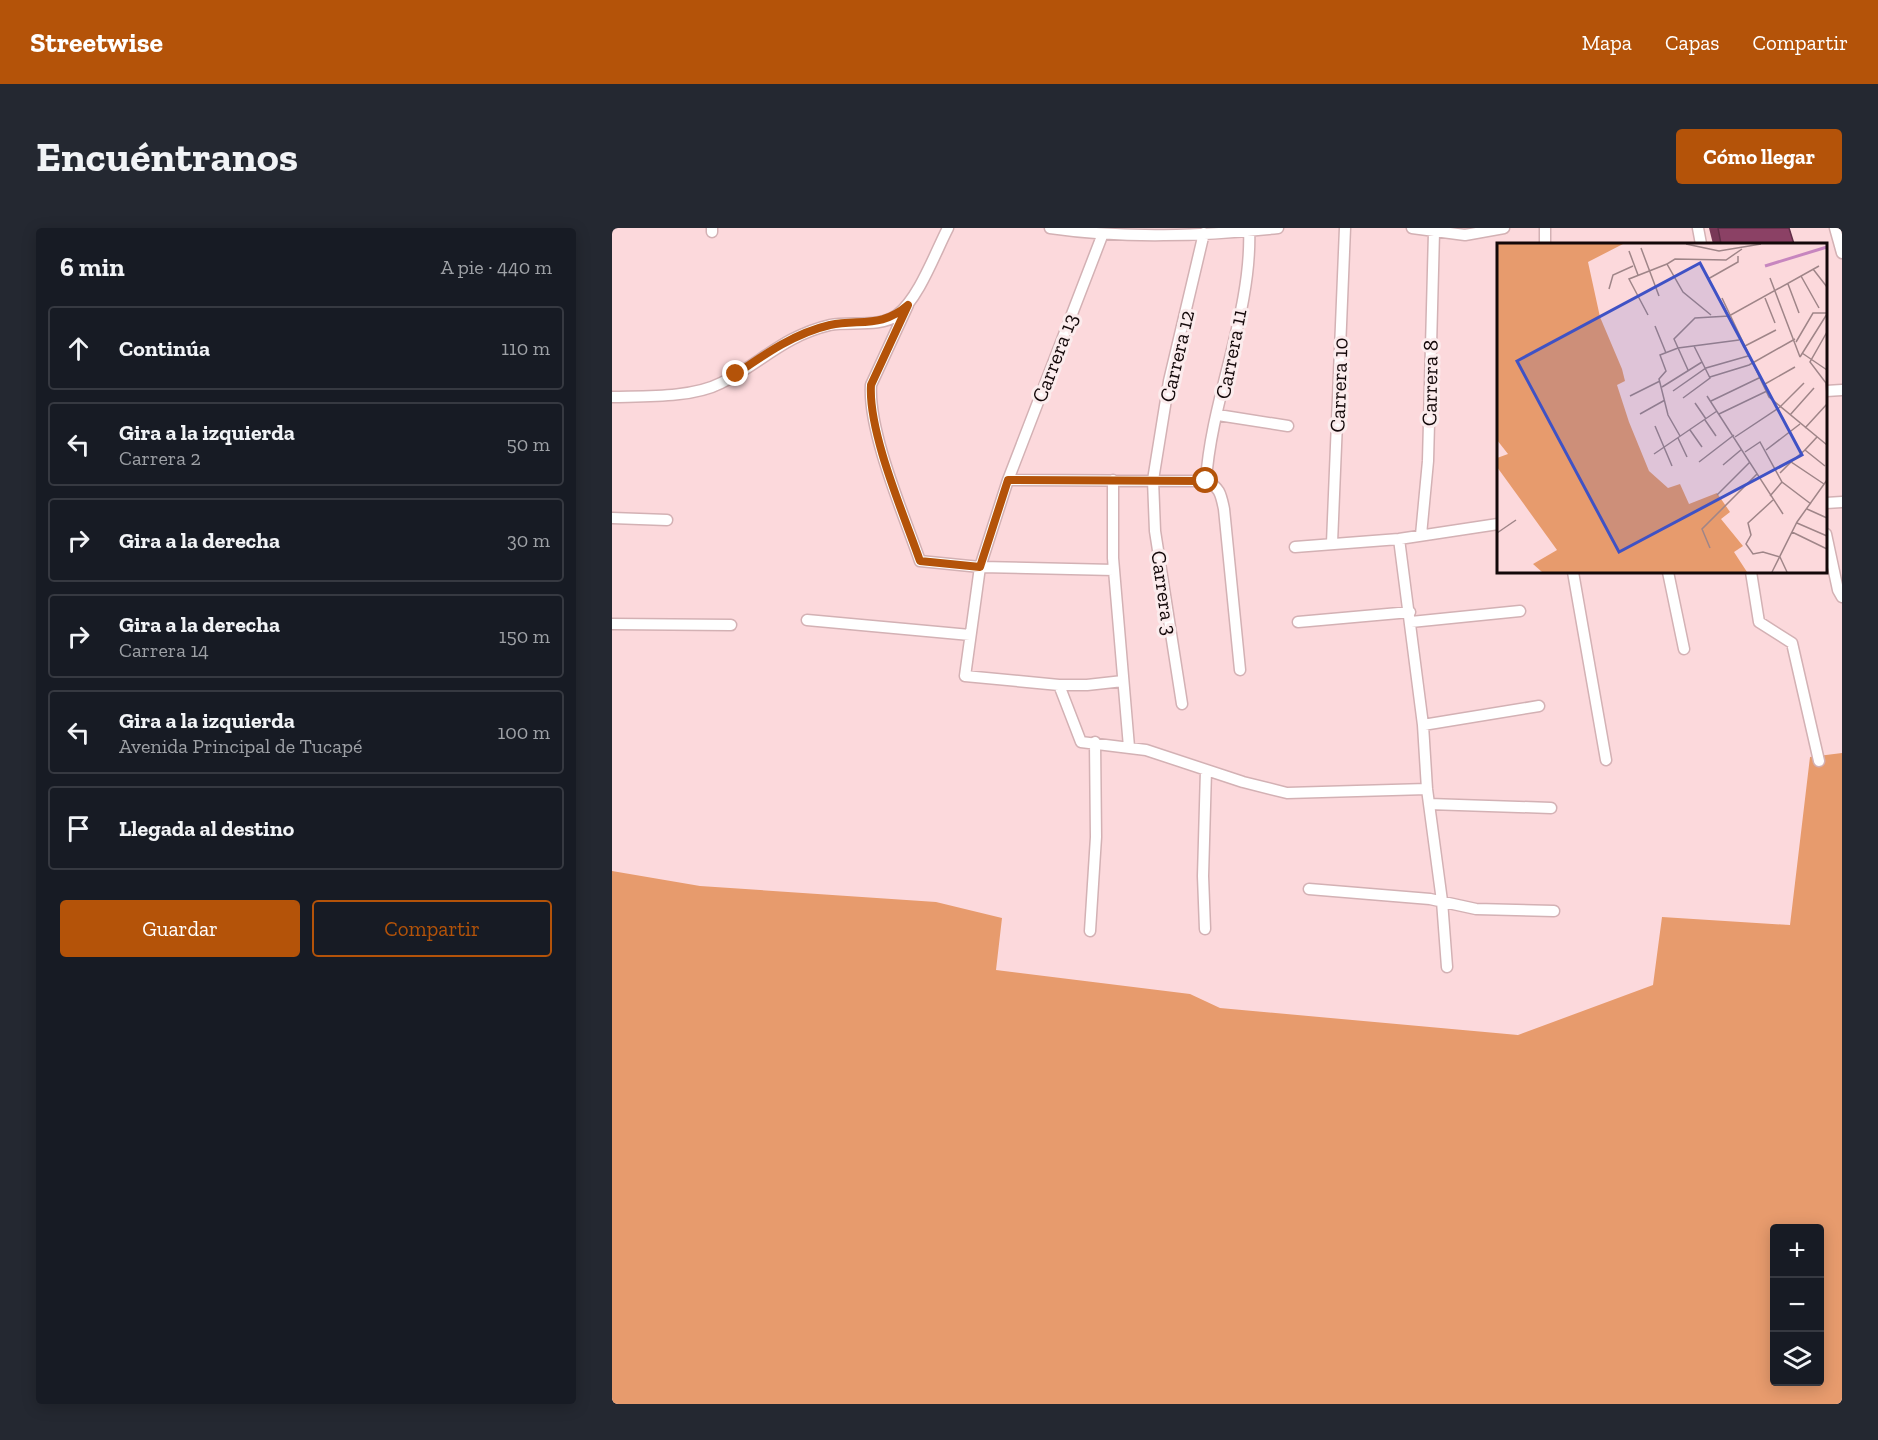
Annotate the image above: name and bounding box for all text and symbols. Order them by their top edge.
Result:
text: Streetwise [30,26,163,59]
text: Mapa [1582,30,1632,55]
text: Capas [1665,30,1720,55]
text: Compartir [1753,30,1848,55]
button: Cómo llegar [1676,129,1842,184]
text: Encuéntranos [36,131,298,182]
inset map [1497,243,1827,573]
text: 6 min [60,251,125,283]
text: A pie · 440 m [441,255,552,279]
street label: Carrera 12 [1154,307,1199,404]
street label: Carrera 11 [1210,307,1251,401]
street label: Carrera 13 [1026,310,1083,406]
icon: ahead [62,332,95,365]
text: Continúa [119,335,210,362]
text: 110 m [501,336,550,360]
street label: Carrera 10 [1324,337,1353,433]
street label: Carrera 8 [1416,340,1443,426]
route end [722,360,748,386]
text: Gira a la izquierda [119,419,295,446]
icon: left [62,428,95,461]
text: 50 m [506,432,550,456]
text: Carrera 2 [119,446,201,470]
route start [1192,467,1218,493]
icon: right [62,524,95,557]
text: Gira a la derecha [119,527,280,554]
text: 30 m [507,528,550,552]
street label: Carrera 3 [1146,549,1183,637]
text: Gira a la derecha [119,611,280,638]
icon: right [62,620,95,653]
text: 150 m [499,624,550,648]
text: Carrera 14 [119,638,209,662]
text: Gira a la izquierda [119,707,295,734]
icon: left [62,716,95,749]
text: 100 m [497,720,550,744]
text: Avenida Principal de Tucapé [119,734,362,758]
icon: arrive [62,812,95,845]
text: Llegada al destino [119,815,294,842]
button: Guardar [60,900,300,957]
button: Compartir [312,900,552,957]
map controls [1770,1224,1824,1386]
button: + [1770,1224,1824,1278]
button: − [1770,1278,1824,1332]
button: layers [1770,1332,1824,1386]

